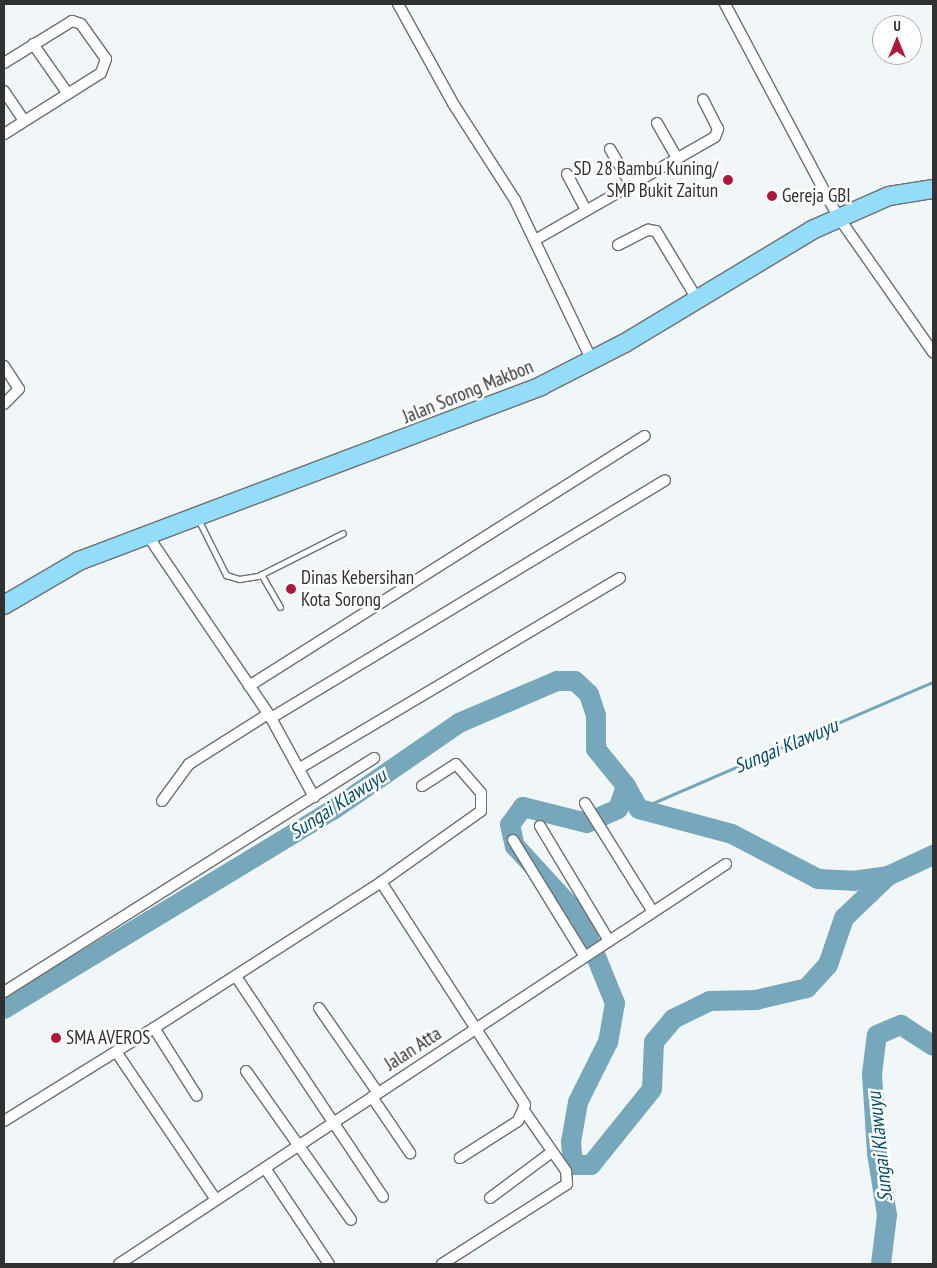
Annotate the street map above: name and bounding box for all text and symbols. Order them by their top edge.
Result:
north arrow [872,15,922,65]
text: U [893,17,901,35]
place label: SD 28 Bambu Kuning/ SMP Bukit Zaitun [573,158,718,202]
marker: SD 28 Bambu Kuning/ SMP Bukit Zaitun [722,174,734,186]
place label: Gereja GBI [782,185,851,207]
marker: Gereja GBI [766,190,778,202]
street label: Jalan Sorong Makbon [399,355,537,429]
place label: Dinas Kebersihan Kota Sorong [301,567,414,611]
marker: Dinas Kebersihan Kota Sorong [285,583,297,595]
water label: Sungai Klawuyu [730,713,842,779]
water label: Sungai Klawuyu [285,764,391,844]
street label: Jalan Atta [380,1022,446,1076]
place label: SMA AVEROS [66,1027,152,1049]
marker: SMA AVEROS [50,1032,62,1044]
water label: Sungai Klawuyu [862,1091,898,1203]

